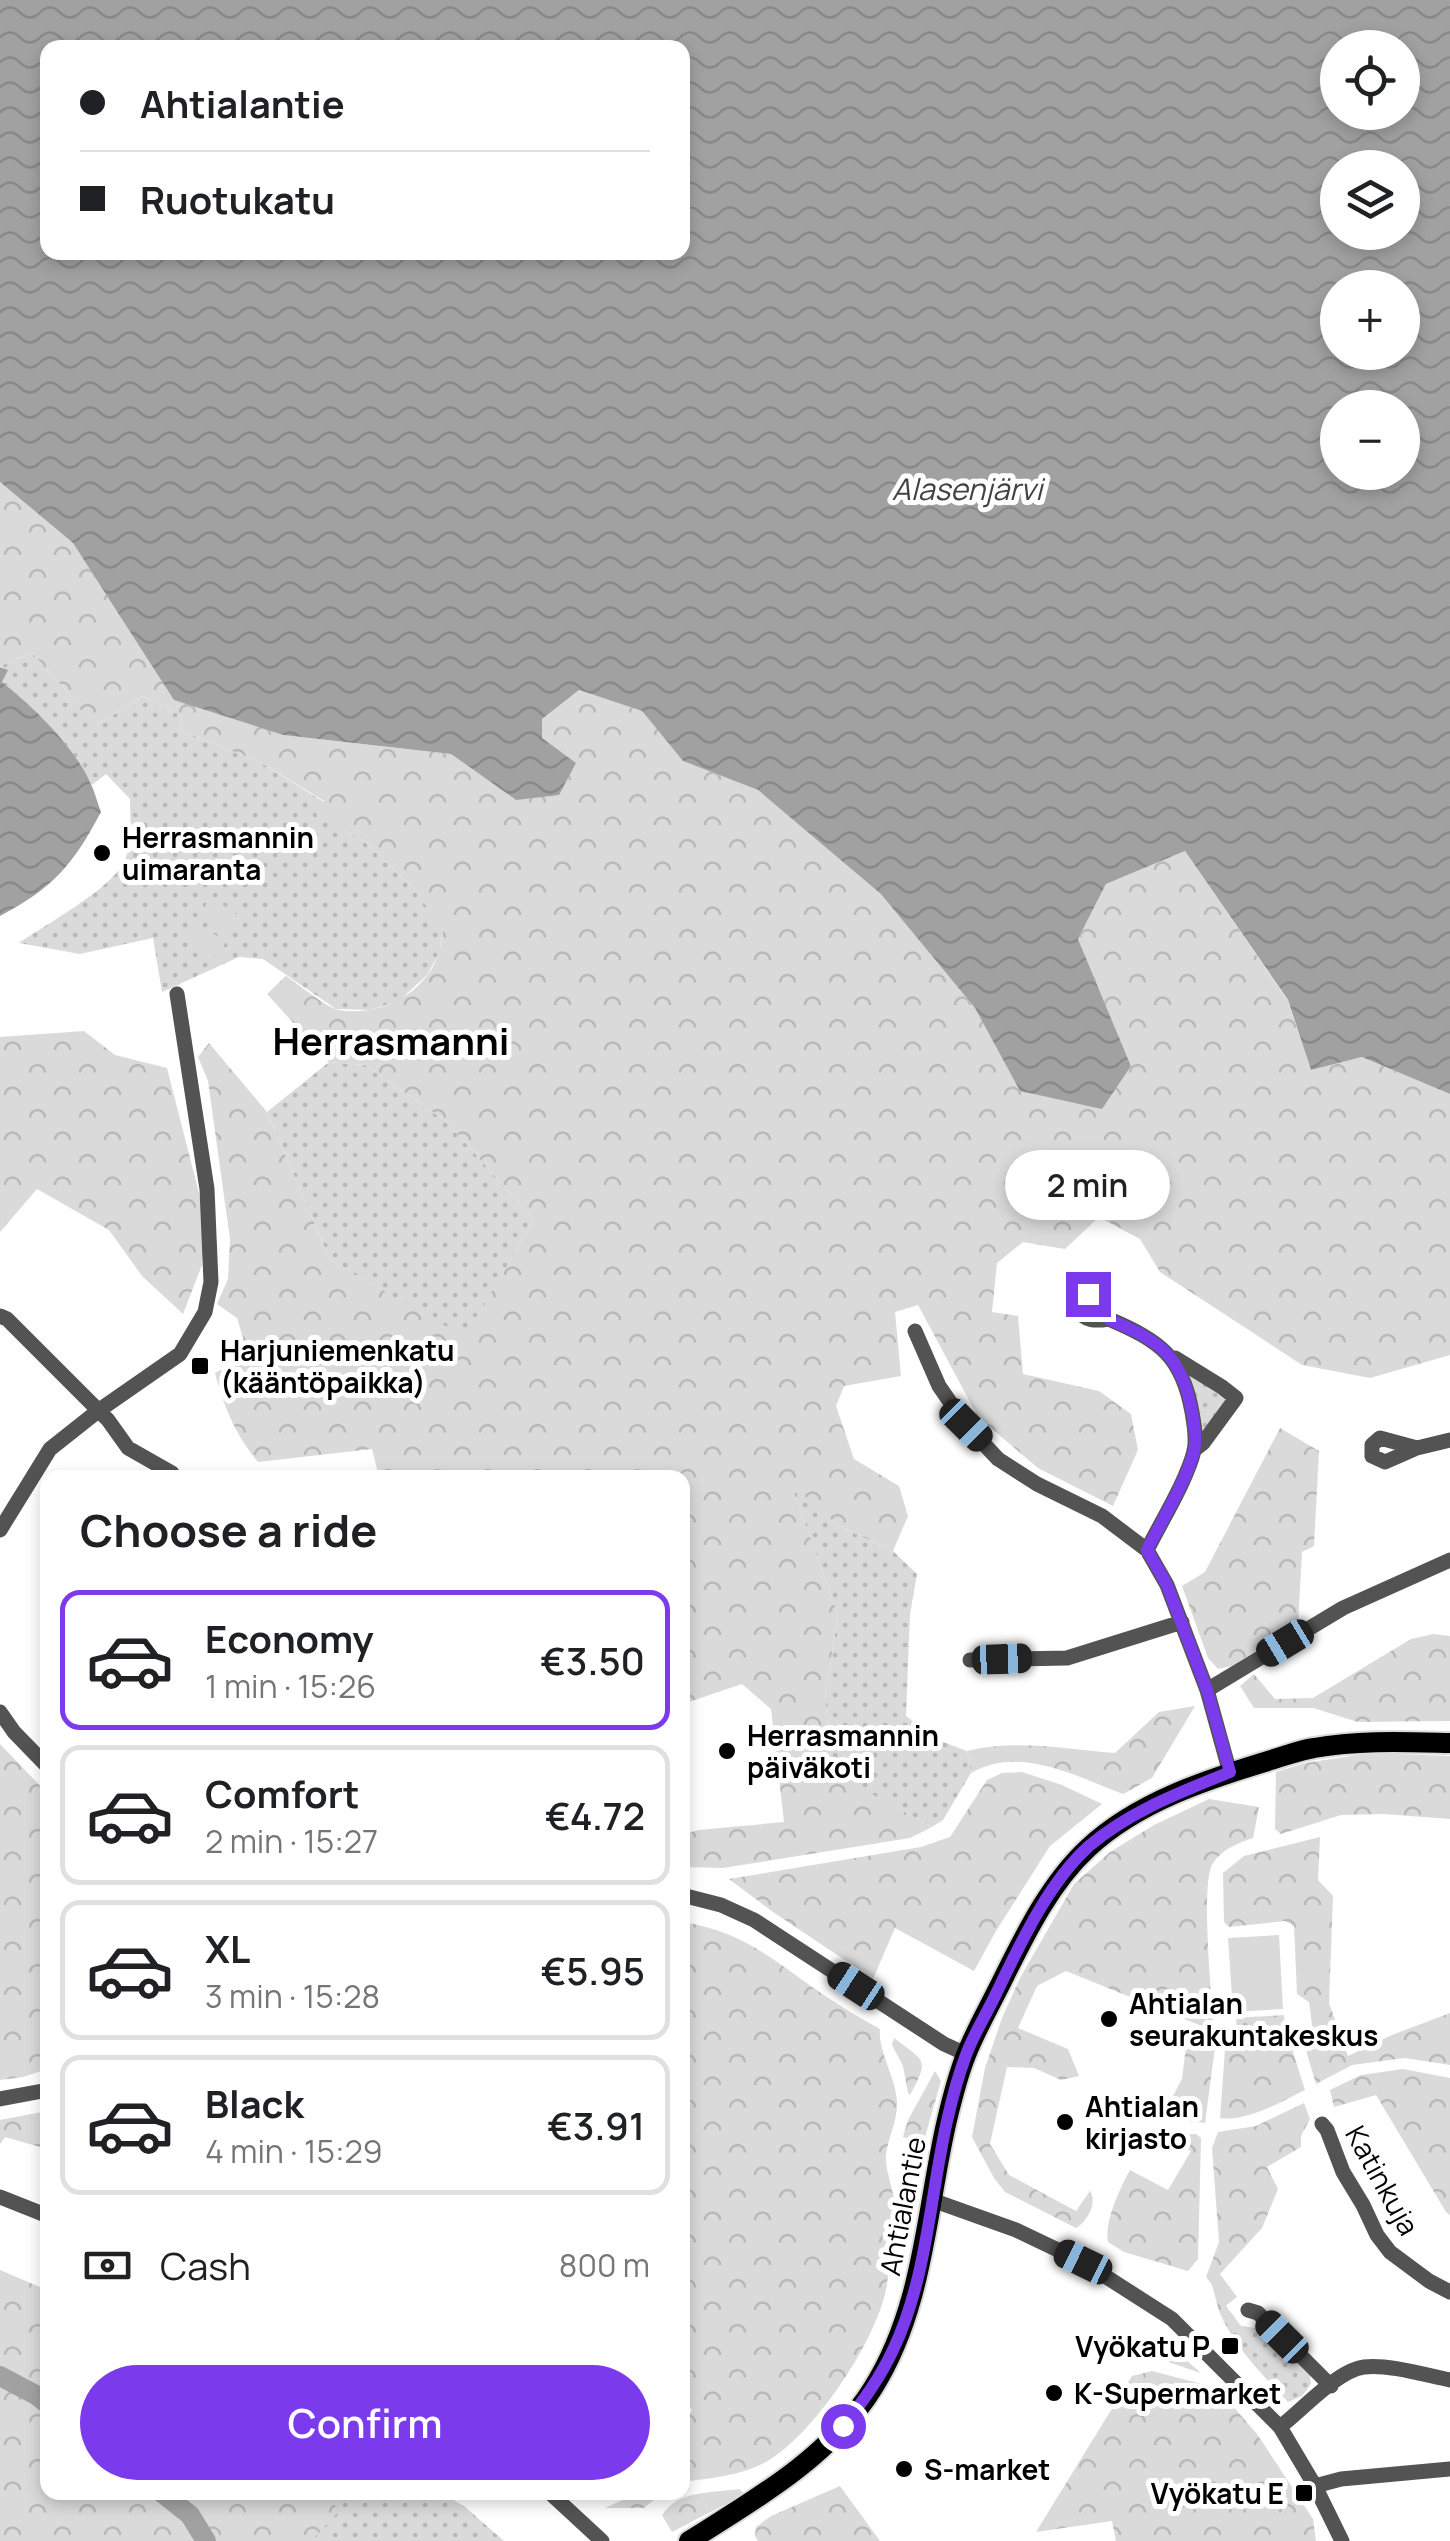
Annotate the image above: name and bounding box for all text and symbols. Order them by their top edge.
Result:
map controls [1320,30,1420,490]
button: locate [1320,30,1420,130]
text: Ahtialantie [140,77,345,129]
button: layers [1320,150,1420,250]
text: Ruotukatu [140,173,335,225]
button: + [1320,270,1420,370]
button: − [1320,390,1420,490]
water label: Alasenjärvi [892,468,1046,509]
place label: Herrasmannin uimaranta [122,818,314,888]
marker: Herrasmannin uimaranta [91,842,113,864]
district label: Herrasmanni [273,1014,509,1066]
callout: 2 min [1006,1149,1170,1219]
text: 2 min [1047,1163,1128,1207]
route end [1066,1272,1111,1317]
place label: Harjuniemenkatu (kääntöpaikka) [220,1331,455,1401]
marker: Harjuniemenkatu (kääntöpaikka) [189,1355,211,1377]
car [934,1393,998,1457]
text: Choose a ride [80,1499,377,1561]
text: Economy [205,1612,374,1664]
icon: car [85,1615,175,1705]
car [1252,1615,1318,1671]
text: €3.50 [540,1634,645,1686]
car [971,1643,1033,1675]
text: 1 min · 15:26 [205,1664,376,1708]
place label: Herrasmannin päiväkoti [747,1716,939,1786]
marker: Herrasmannin päiväkoti [716,1740,738,1762]
text: Comfort [205,1767,359,1819]
icon: car [85,1770,175,1860]
text: €4.72 [545,1789,645,1841]
text: 2 min · 15:27 [205,1819,378,1863]
text: XL [205,1922,250,1974]
icon: car [85,1925,175,2015]
text: €5.95 [541,1944,645,1996]
car [823,1957,889,2015]
text: 3 min · 15:28 [205,1974,380,2018]
place label: Ahtialan seurakuntakeskus [1129,1984,1378,2054]
marker: Ahtialan seurakuntakeskus [1098,2008,1120,2030]
text: Black [205,2077,304,2129]
icon: car [85,2080,175,2170]
place label: Ahtialan kirjasto [1085,2087,1199,2157]
text: €3.91 [547,2099,645,2151]
marker: Ahtialan kirjasto [1054,2111,1076,2133]
street label: Katinkuja [1337,2118,1429,2242]
text: 4 min · 15:29 [205,2129,383,2173]
street label: Ahtialantie [870,2133,934,2279]
car [1049,2235,1117,2289]
icon: cash [80,2238,135,2293]
text: Cash [160,2239,251,2291]
text: 800 m [559,2243,650,2287]
car [1250,2305,1314,2369]
place label: Vyökatu P [1075,2327,1210,2365]
marker: Vyökatu P [1219,2335,1241,2357]
button: Confirm [80,2365,650,2480]
place label: K-Supermarket [1074,2374,1281,2412]
marker: K-Supermarket [1043,2382,1065,2404]
route start [821,2404,866,2449]
place label: S-market [924,2450,1050,2488]
marker: S-market [893,2458,915,2480]
place label: Vyökatu E [1151,2474,1284,2512]
marker: Vyökatu E [1293,2482,1315,2504]

